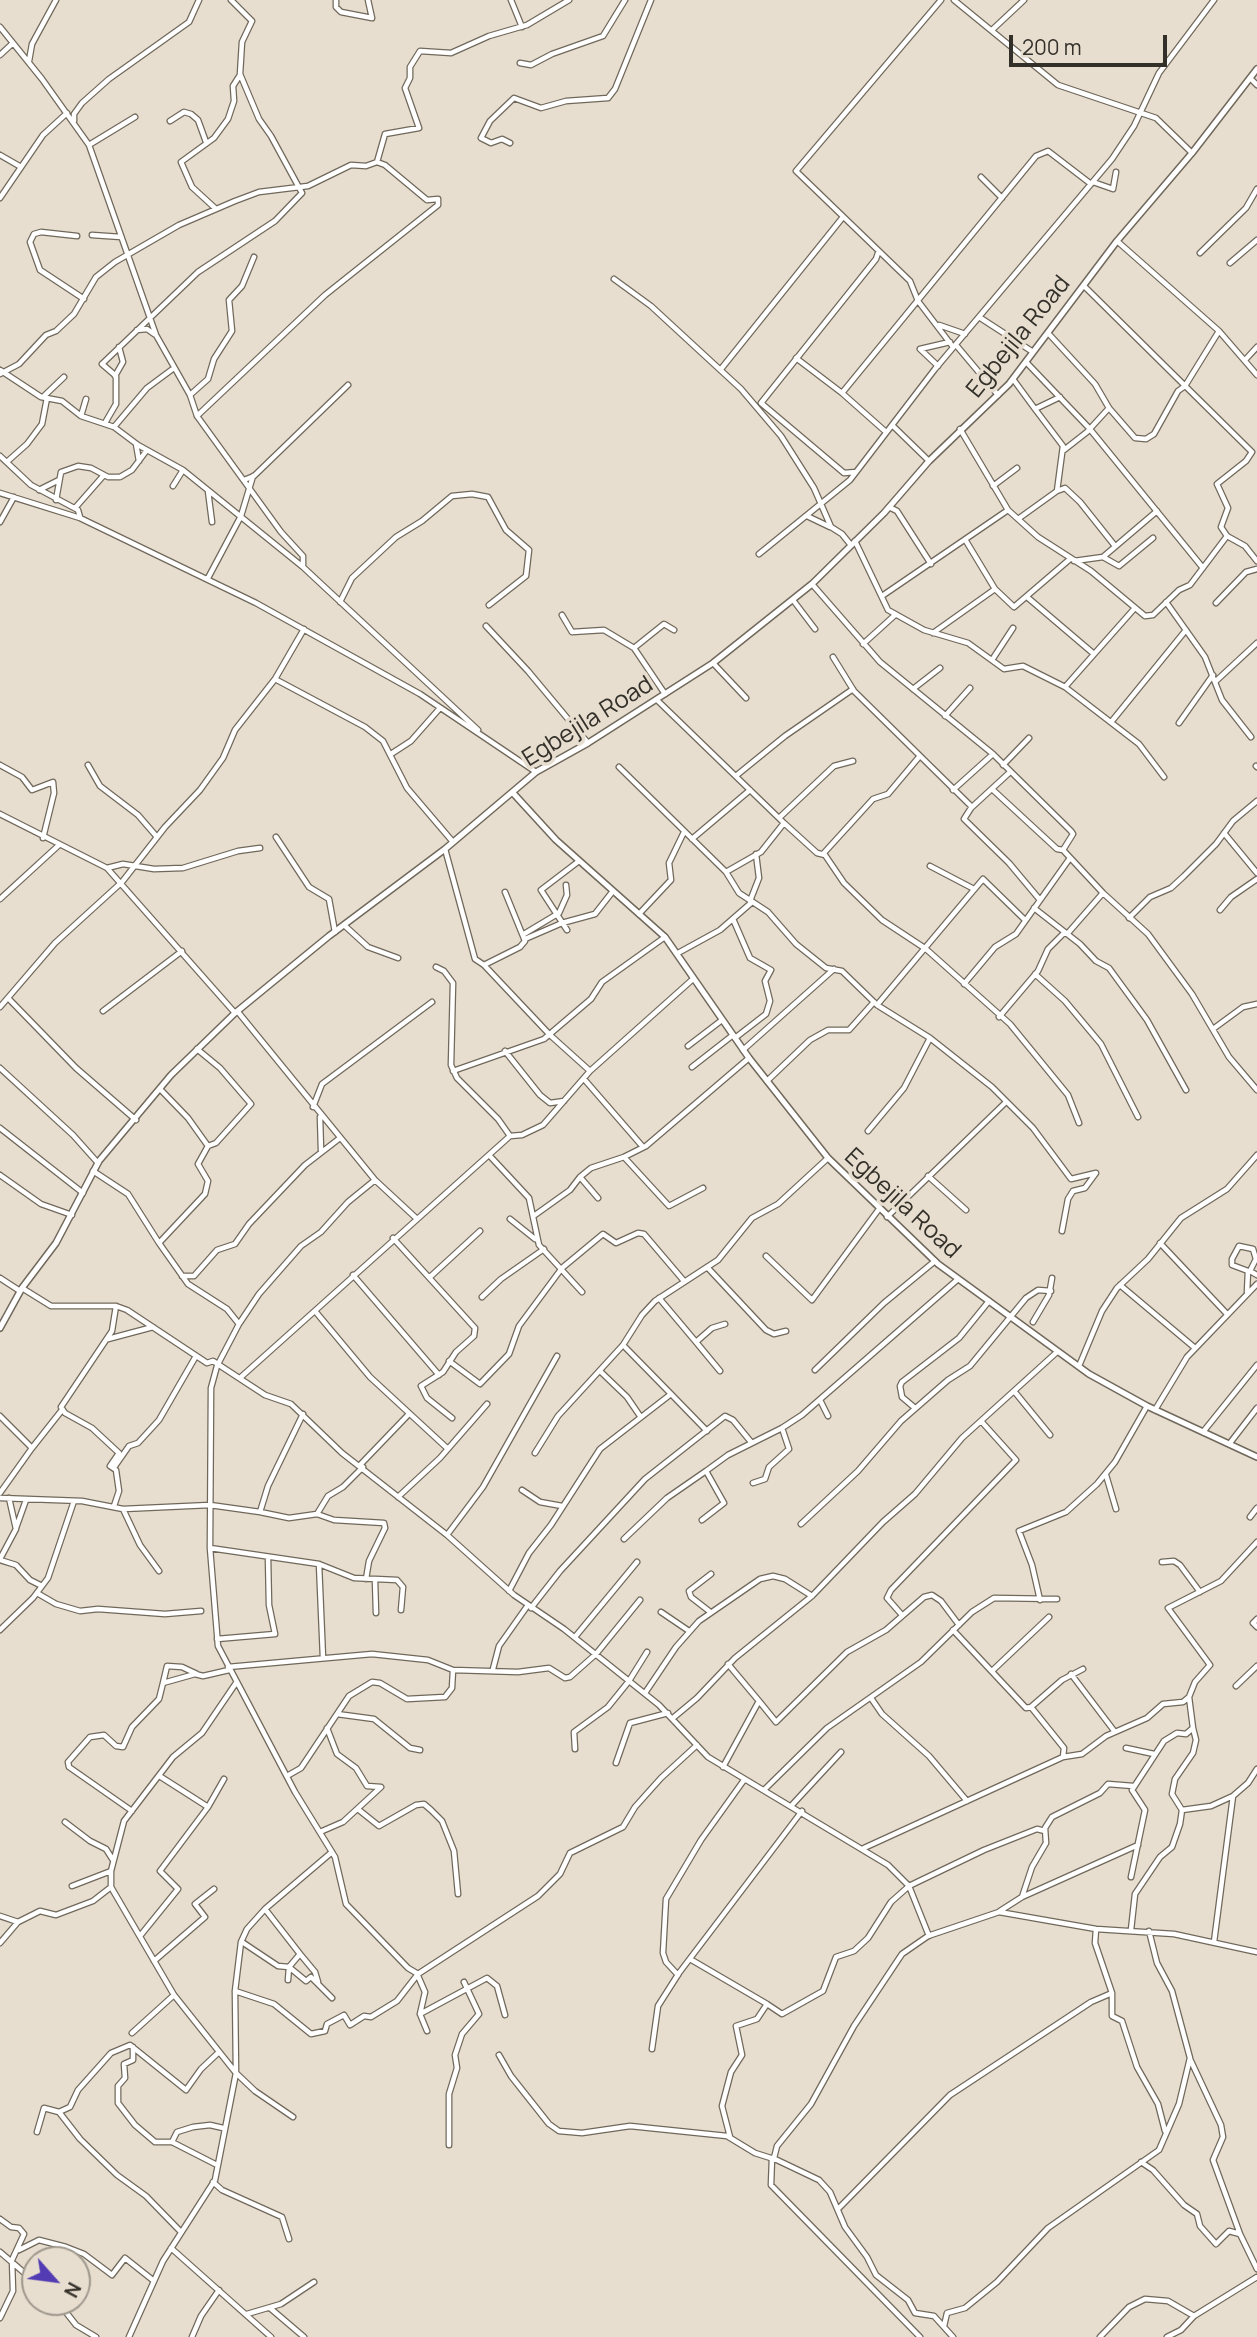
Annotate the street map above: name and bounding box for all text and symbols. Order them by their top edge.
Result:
scale bar [1012,21,1170,65]
text: 200 m [1022,33,1082,61]
street label: Egbejila Road [961,270,1077,404]
street label: Egbejila Road [517,670,659,774]
street label: Egbejila Road [838,1143,966,1265]
north arrow [21,2246,91,2316]
text: N [58,2278,87,2302]

